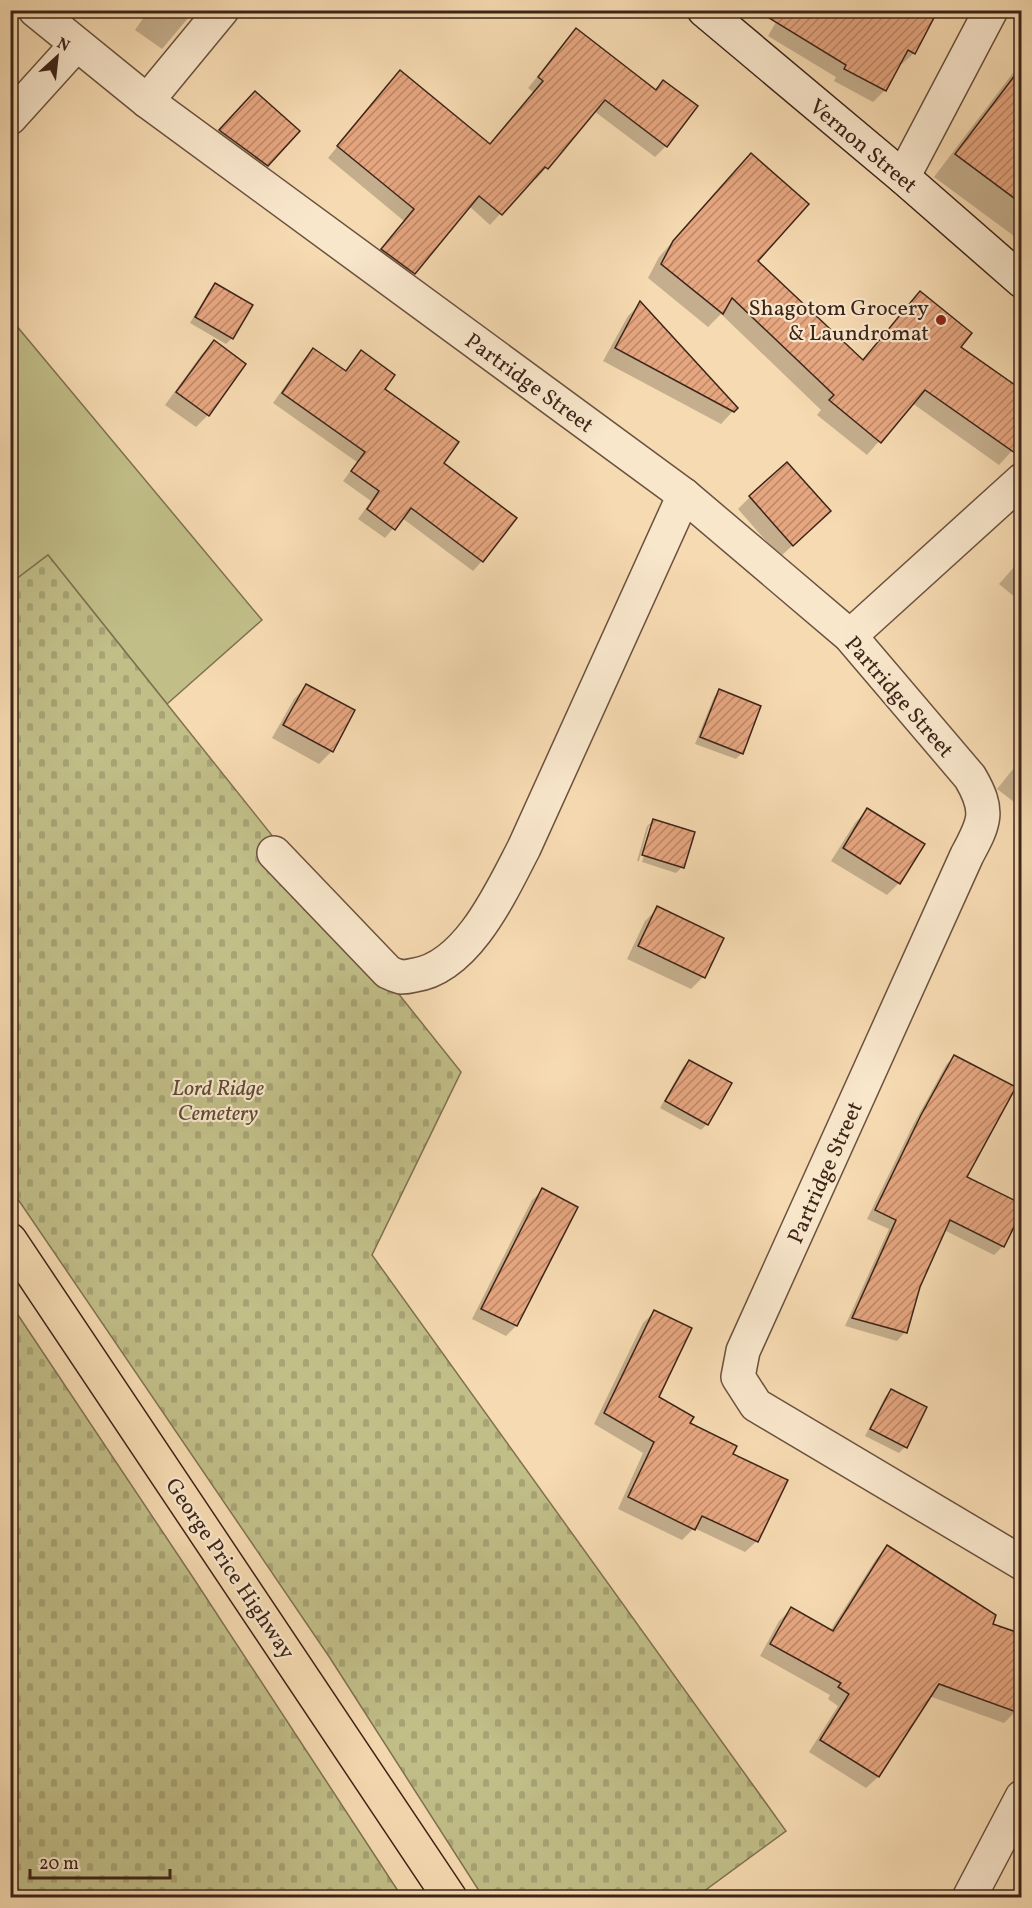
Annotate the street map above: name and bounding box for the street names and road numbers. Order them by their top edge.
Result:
street label: Vernon Street [802,92,923,202]
street label: Partridge Street [458,327,600,442]
street label: Partridge Street [836,630,960,766]
street label: Partridge Street [781,1097,872,1249]
street label: George Price Highway [157,1473,301,1666]

